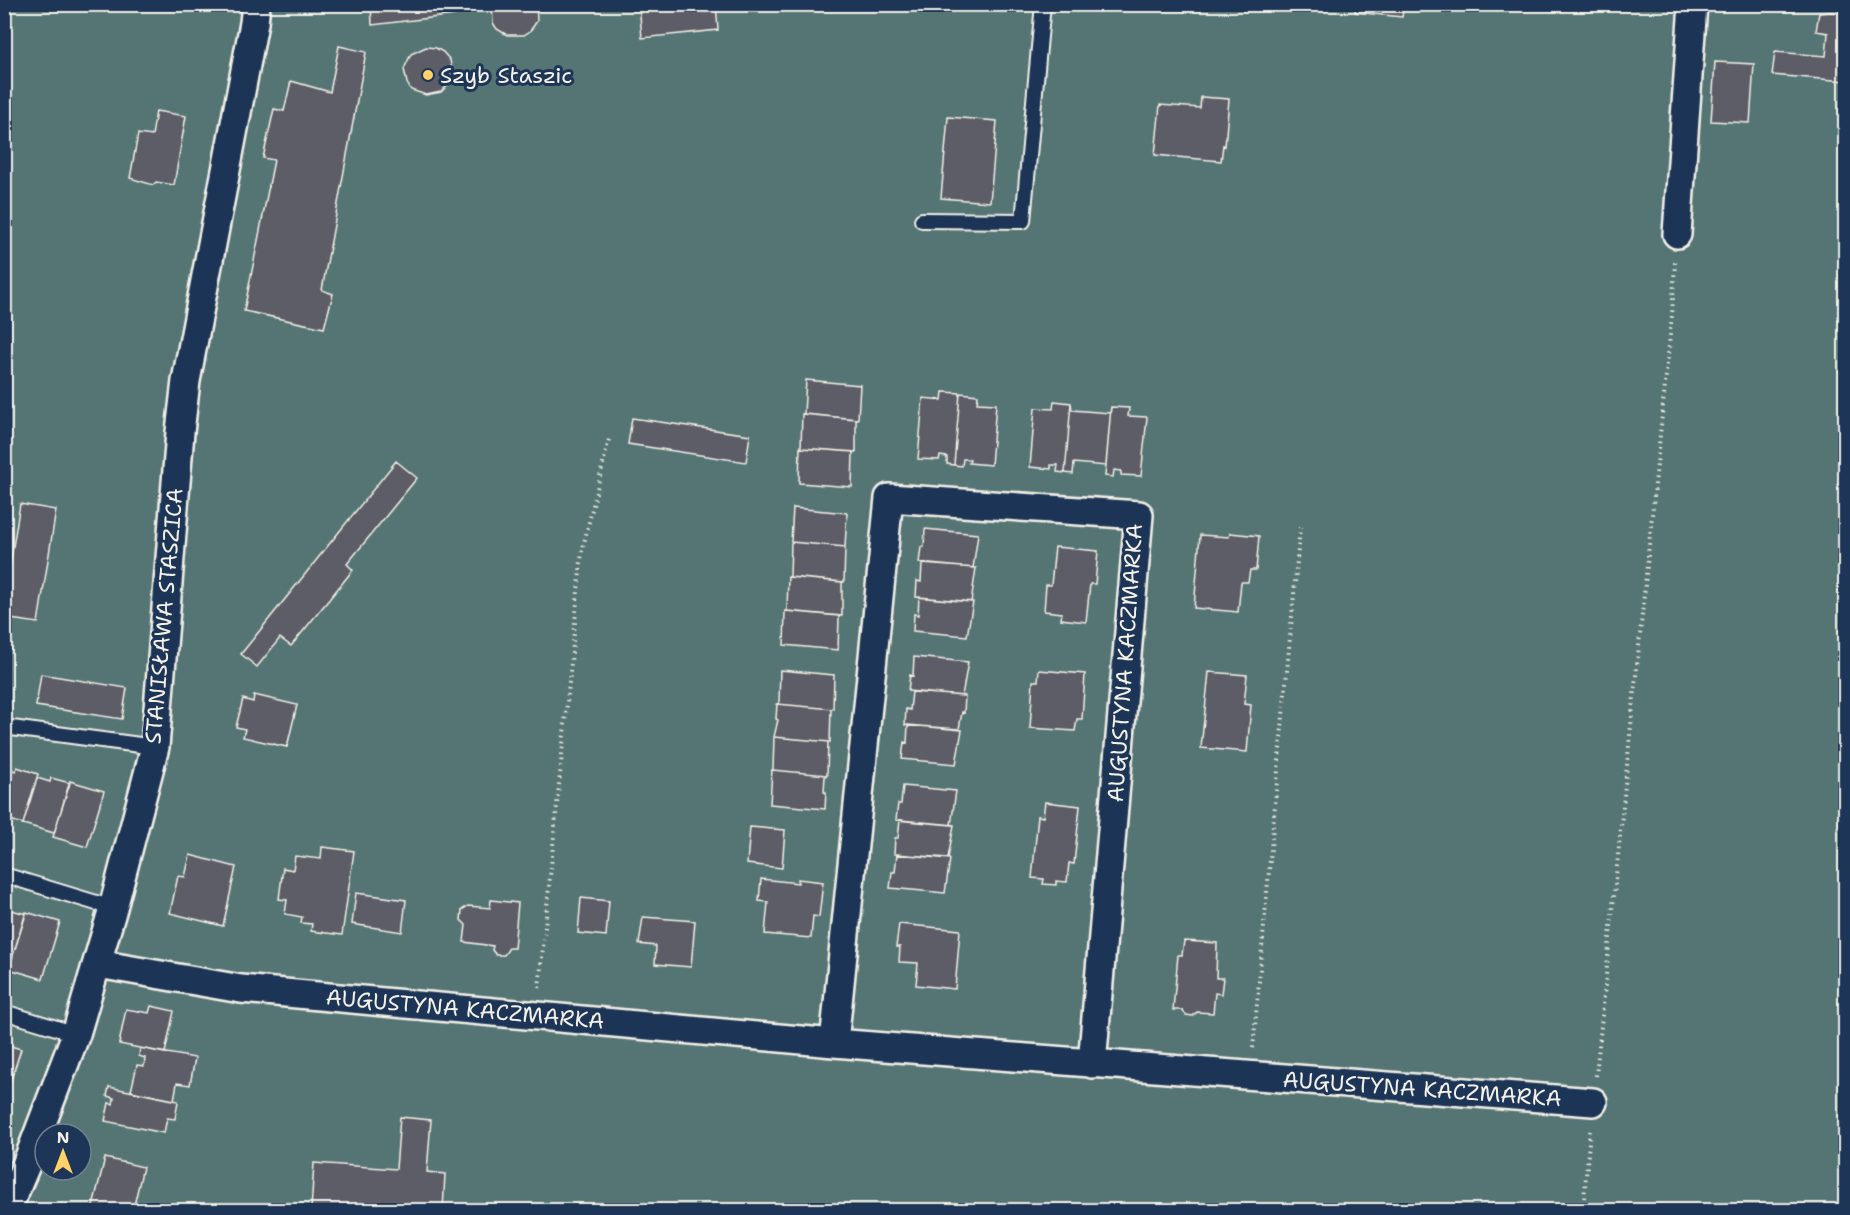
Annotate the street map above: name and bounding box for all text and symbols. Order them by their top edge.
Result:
place label: Szyb Staszic [440,61,572,90]
marker: Szyb Staszic [421,68,435,82]
street label: STANISŁAWA STASZICA [138,487,190,745]
street label: AUGUSTYNA KACZMARKA [1101,523,1149,803]
street label: AUGUSTYNA KACZMARKA [325,982,605,1036]
street label: AUGUSTYNA KACZMARKA [1282,1065,1562,1113]
north arrow [33,1122,93,1182]
text: N [57,1127,69,1148]

